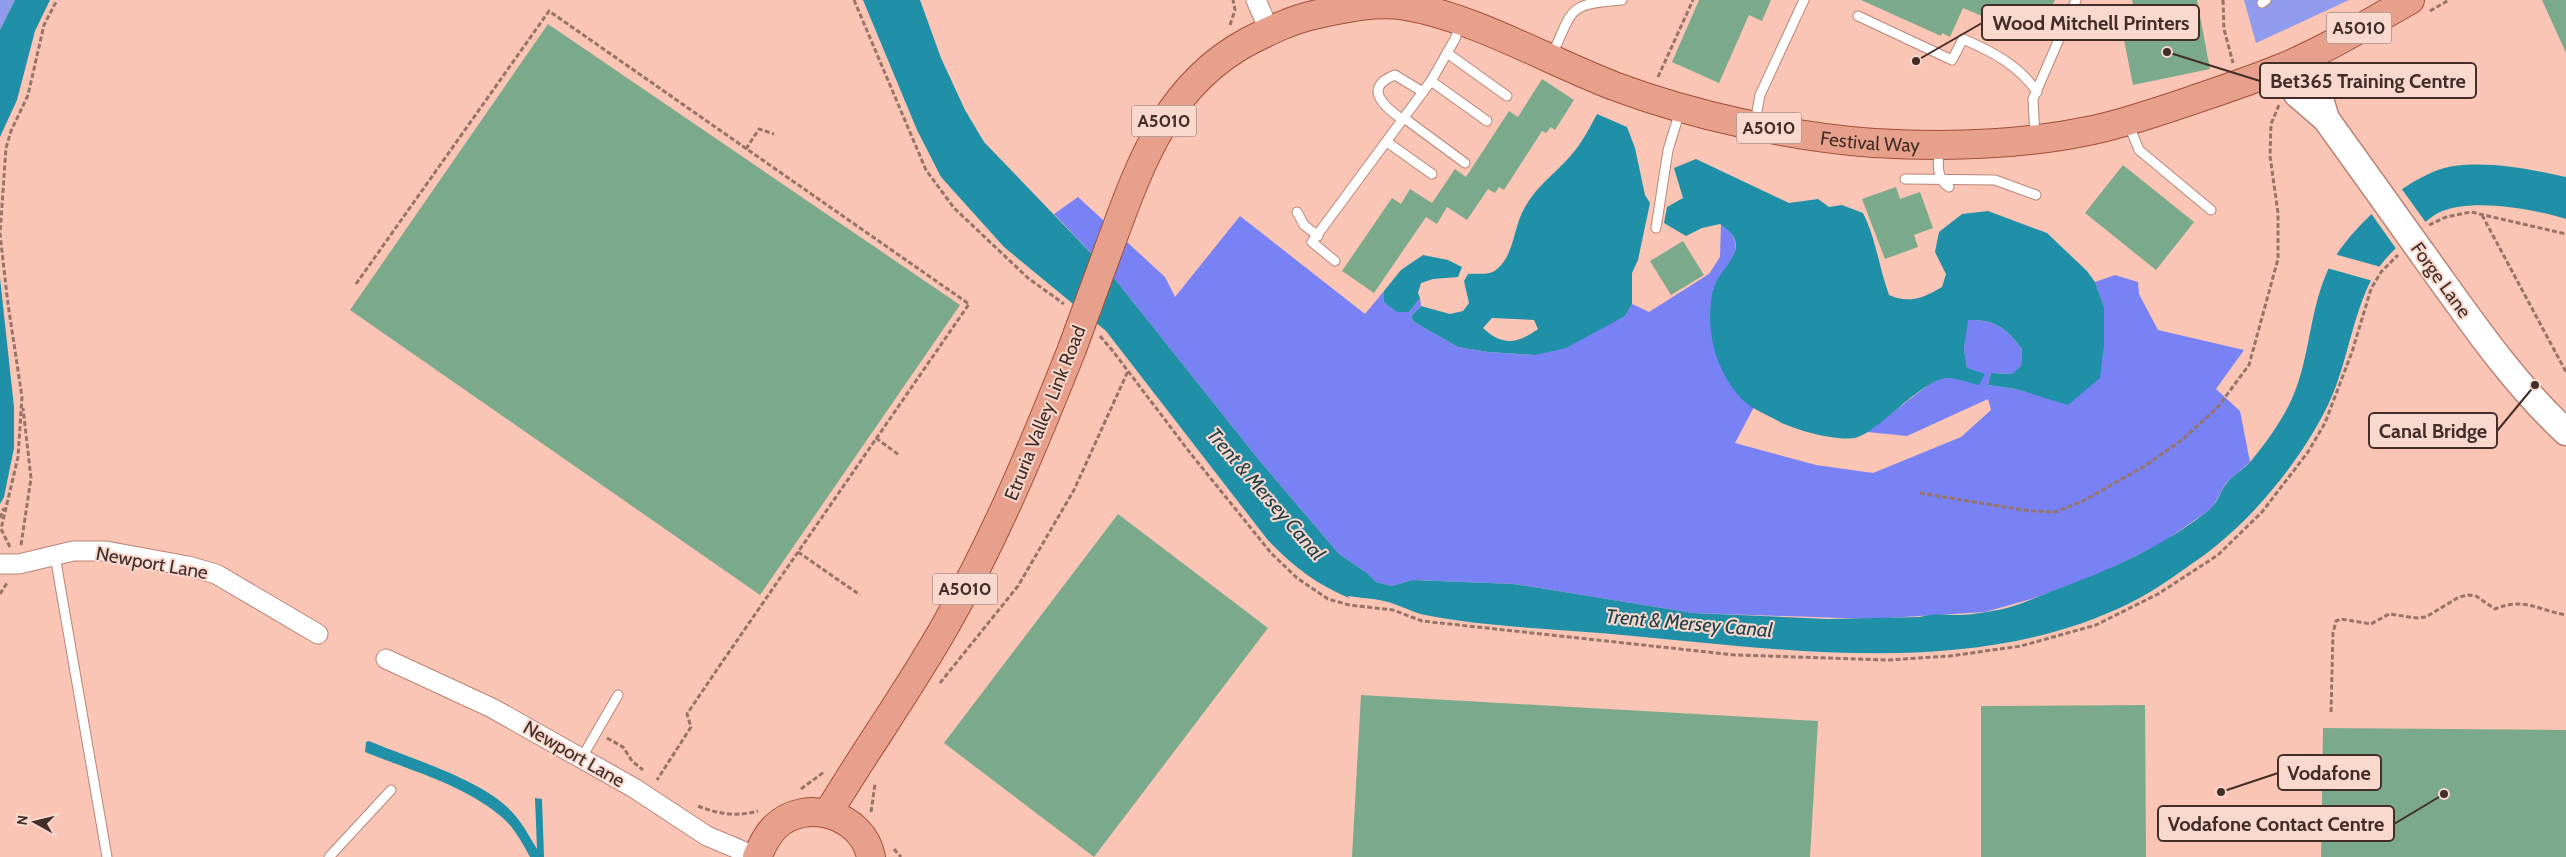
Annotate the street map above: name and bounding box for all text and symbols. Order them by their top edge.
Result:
callout: Wood Mitchell Printers [1982,5,2199,40]
text: Wood Mitchell Printers [1992,11,2190,35]
road number: A5010 [2326,12,2392,44]
callout: Bet365 Training Centre [2260,63,2476,98]
text: Bet365 Training Centre [2270,69,2466,93]
road number: A5010 [1132,105,1196,136]
road number: A5010 [1736,112,1802,144]
street label: Festival Way [1819,126,1920,156]
street label: Forge Lane [2406,238,2476,323]
street label: Etruria Valley Link Road [999,322,1091,504]
callout: Canal Bridge [2369,413,2497,448]
text: Canal Bridge [2379,419,2487,443]
water label: Trent & Mersey Canal [1202,423,1330,565]
street label: Newport Lane [94,542,210,584]
road number: A5010 [932,574,998,604]
water label: Trent & Mersey Canal [1604,604,1774,642]
street label: Newport Lane [519,716,629,792]
callout: Vodafone [2278,755,2381,790]
text: Vodafone [2287,761,2371,785]
north arrow [10,797,60,847]
callout: Vodafone Contact Centre [2158,806,2394,841]
text: Vodafone Contact Centre [2168,812,2384,836]
text: N [13,814,32,826]

